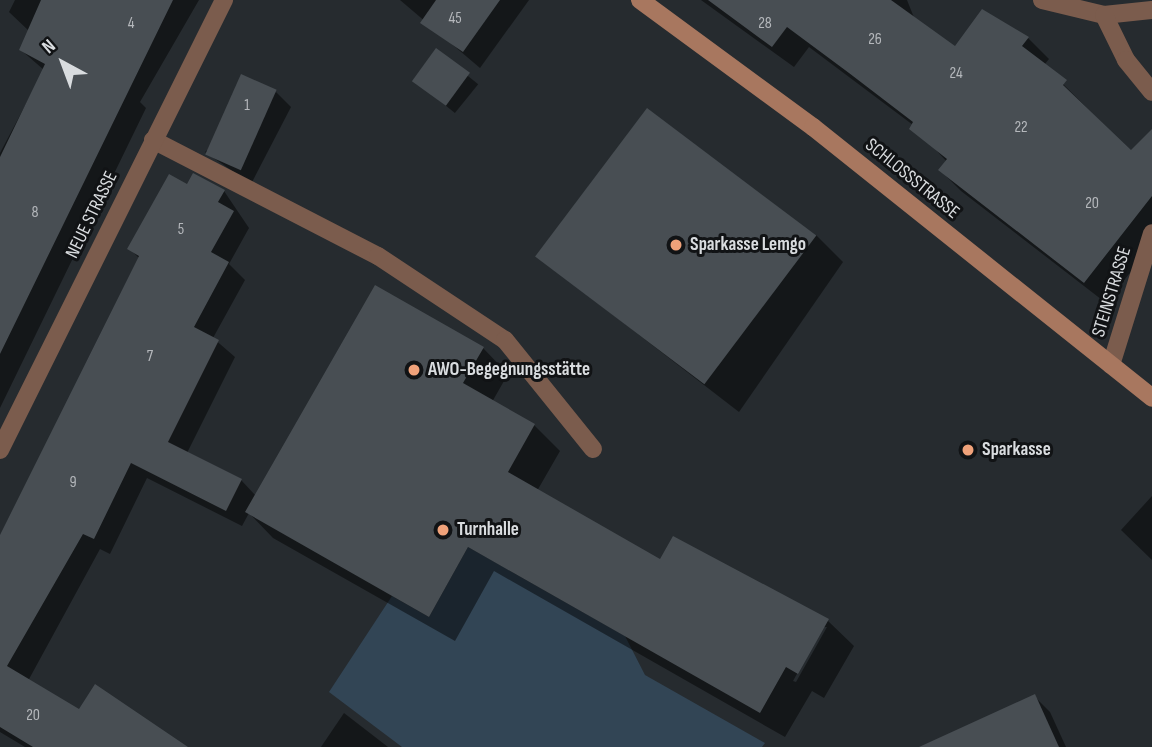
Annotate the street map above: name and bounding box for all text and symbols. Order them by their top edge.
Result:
house number: 45 [448,9,462,29]
house number: 4 [128,14,134,34]
house number: 28 [758,14,772,34]
north arrow [28,28,98,98]
house number: 26 [868,30,882,50]
text: N [38,35,60,59]
house number: 24 [949,64,963,84]
house number: 1 [244,96,250,116]
house number: 22 [1014,118,1028,138]
street label: SCHLOSSSTRASSE [860,134,964,224]
street label: NEUE STRASSE [61,168,123,262]
house number: 20 [1085,194,1099,214]
house number: 8 [31,203,39,223]
house number: 5 [178,220,184,240]
place label: Sparkasse Lemgo [690,234,806,256]
marker: Sparkasse Lemgo [668,237,684,253]
street label: STEINSTRASSE [1087,244,1137,340]
house number: 7 [147,347,153,367]
place label: AWO-Begegnungsstätte [428,359,590,381]
marker: AWO-Begegnungsstätte [406,362,422,378]
place label: Sparkasse [982,439,1051,461]
marker: Sparkasse [960,442,976,458]
house number: 9 [69,473,77,493]
place label: Turnhalle [457,519,519,541]
marker: Turnhalle [435,522,451,538]
house number: 20 [26,706,40,726]

